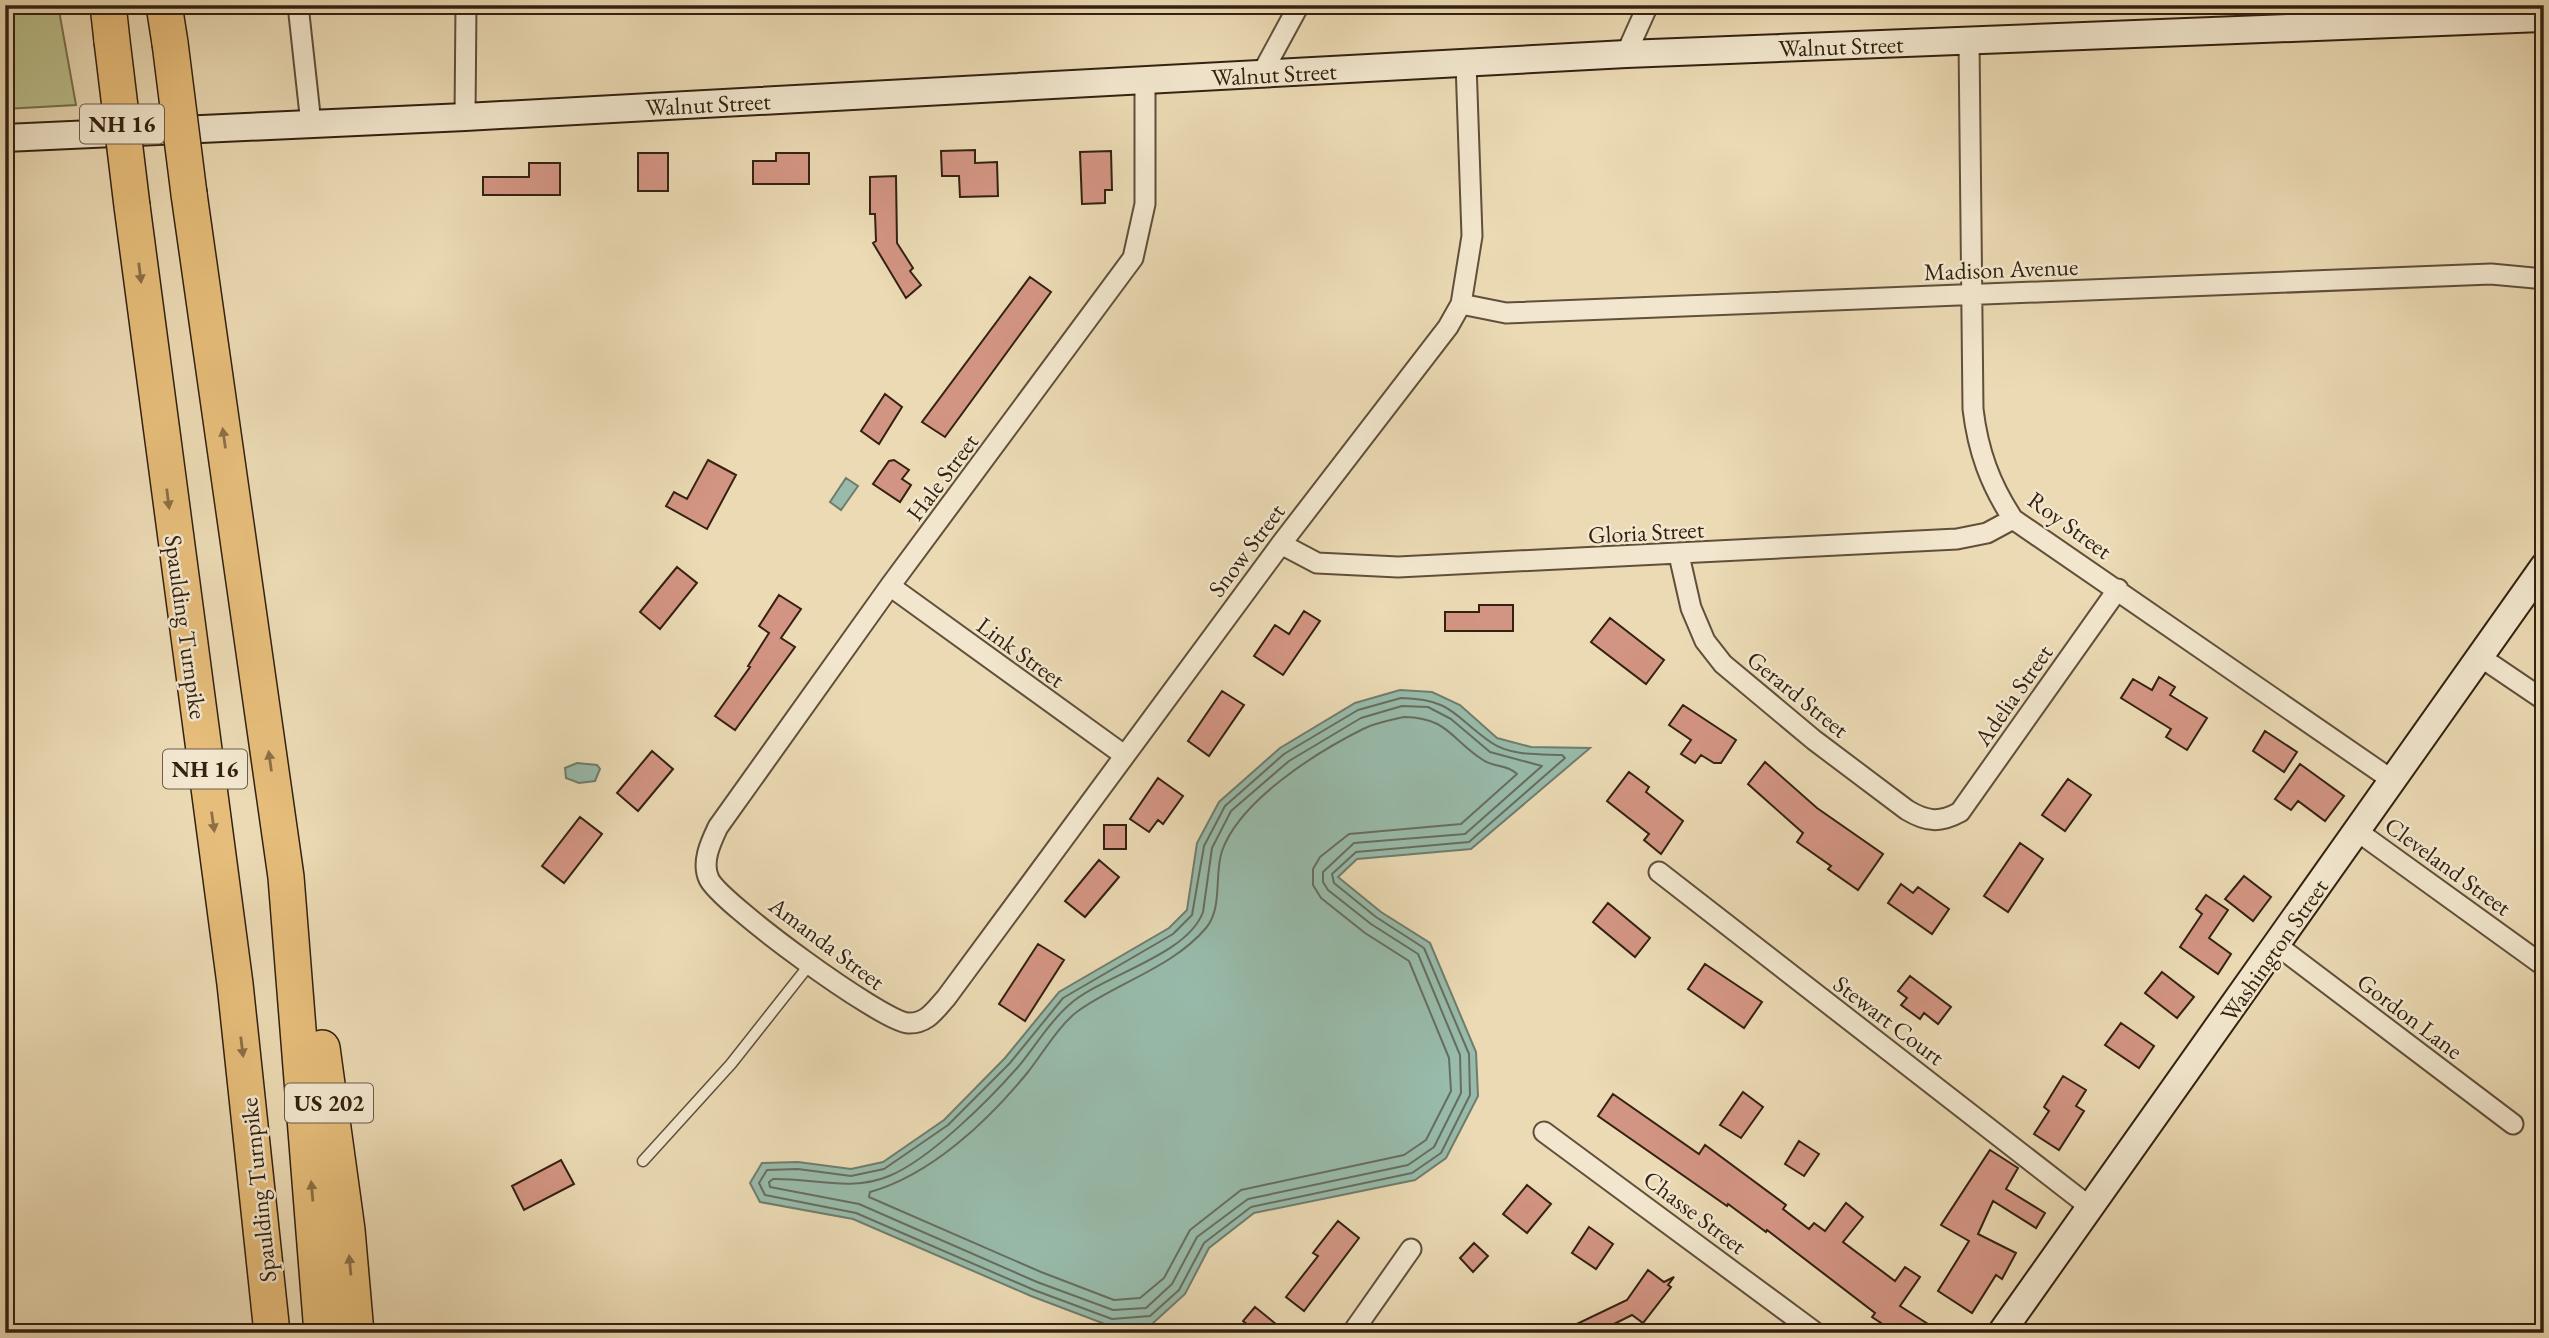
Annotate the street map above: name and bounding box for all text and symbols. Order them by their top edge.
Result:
street label: Walnut Street [1778,28,1905,64]
street label: Walnut Street [1211,55,1338,93]
street label: Walnut Street [645,85,772,123]
road number: NH 16 [80,105,164,144]
street label: Madison Avenue [1923,251,2079,287]
one-way arrow [135,263,146,285]
one-way arrow [218,427,229,449]
street label: Hale Street [899,427,985,527]
street label: Roy Street [2022,484,2118,566]
one-way arrow [163,488,174,510]
street label: Snow Street [1201,497,1292,603]
street label: Gloria Street [1587,513,1705,551]
street label: Spaulding Turnpike [158,533,214,721]
street label: Link Street [971,610,1071,695]
street label: Adelia Street [1966,638,2059,753]
street label: Gerard Street [1741,644,1856,745]
one-way arrow [264,749,275,771]
road number: NH 16 [163,750,247,789]
street label: Cleveland Street [2379,810,2518,923]
one-way arrow [207,811,218,833]
street label: Washington Street [2213,872,2335,1028]
street label: Amanda Street [762,889,891,997]
street label: Gordon Lane [2351,966,2469,1066]
street label: Stewart Court [1827,968,1951,1072]
one-way arrow [237,1036,248,1058]
road number: US 202 [285,1084,373,1122]
street label: Spaulding Turnpike [233,1096,283,1284]
street label: Chasse Street [1637,1163,1753,1261]
one-way arrow [307,1180,318,1202]
one-way arrow [344,1254,355,1276]

